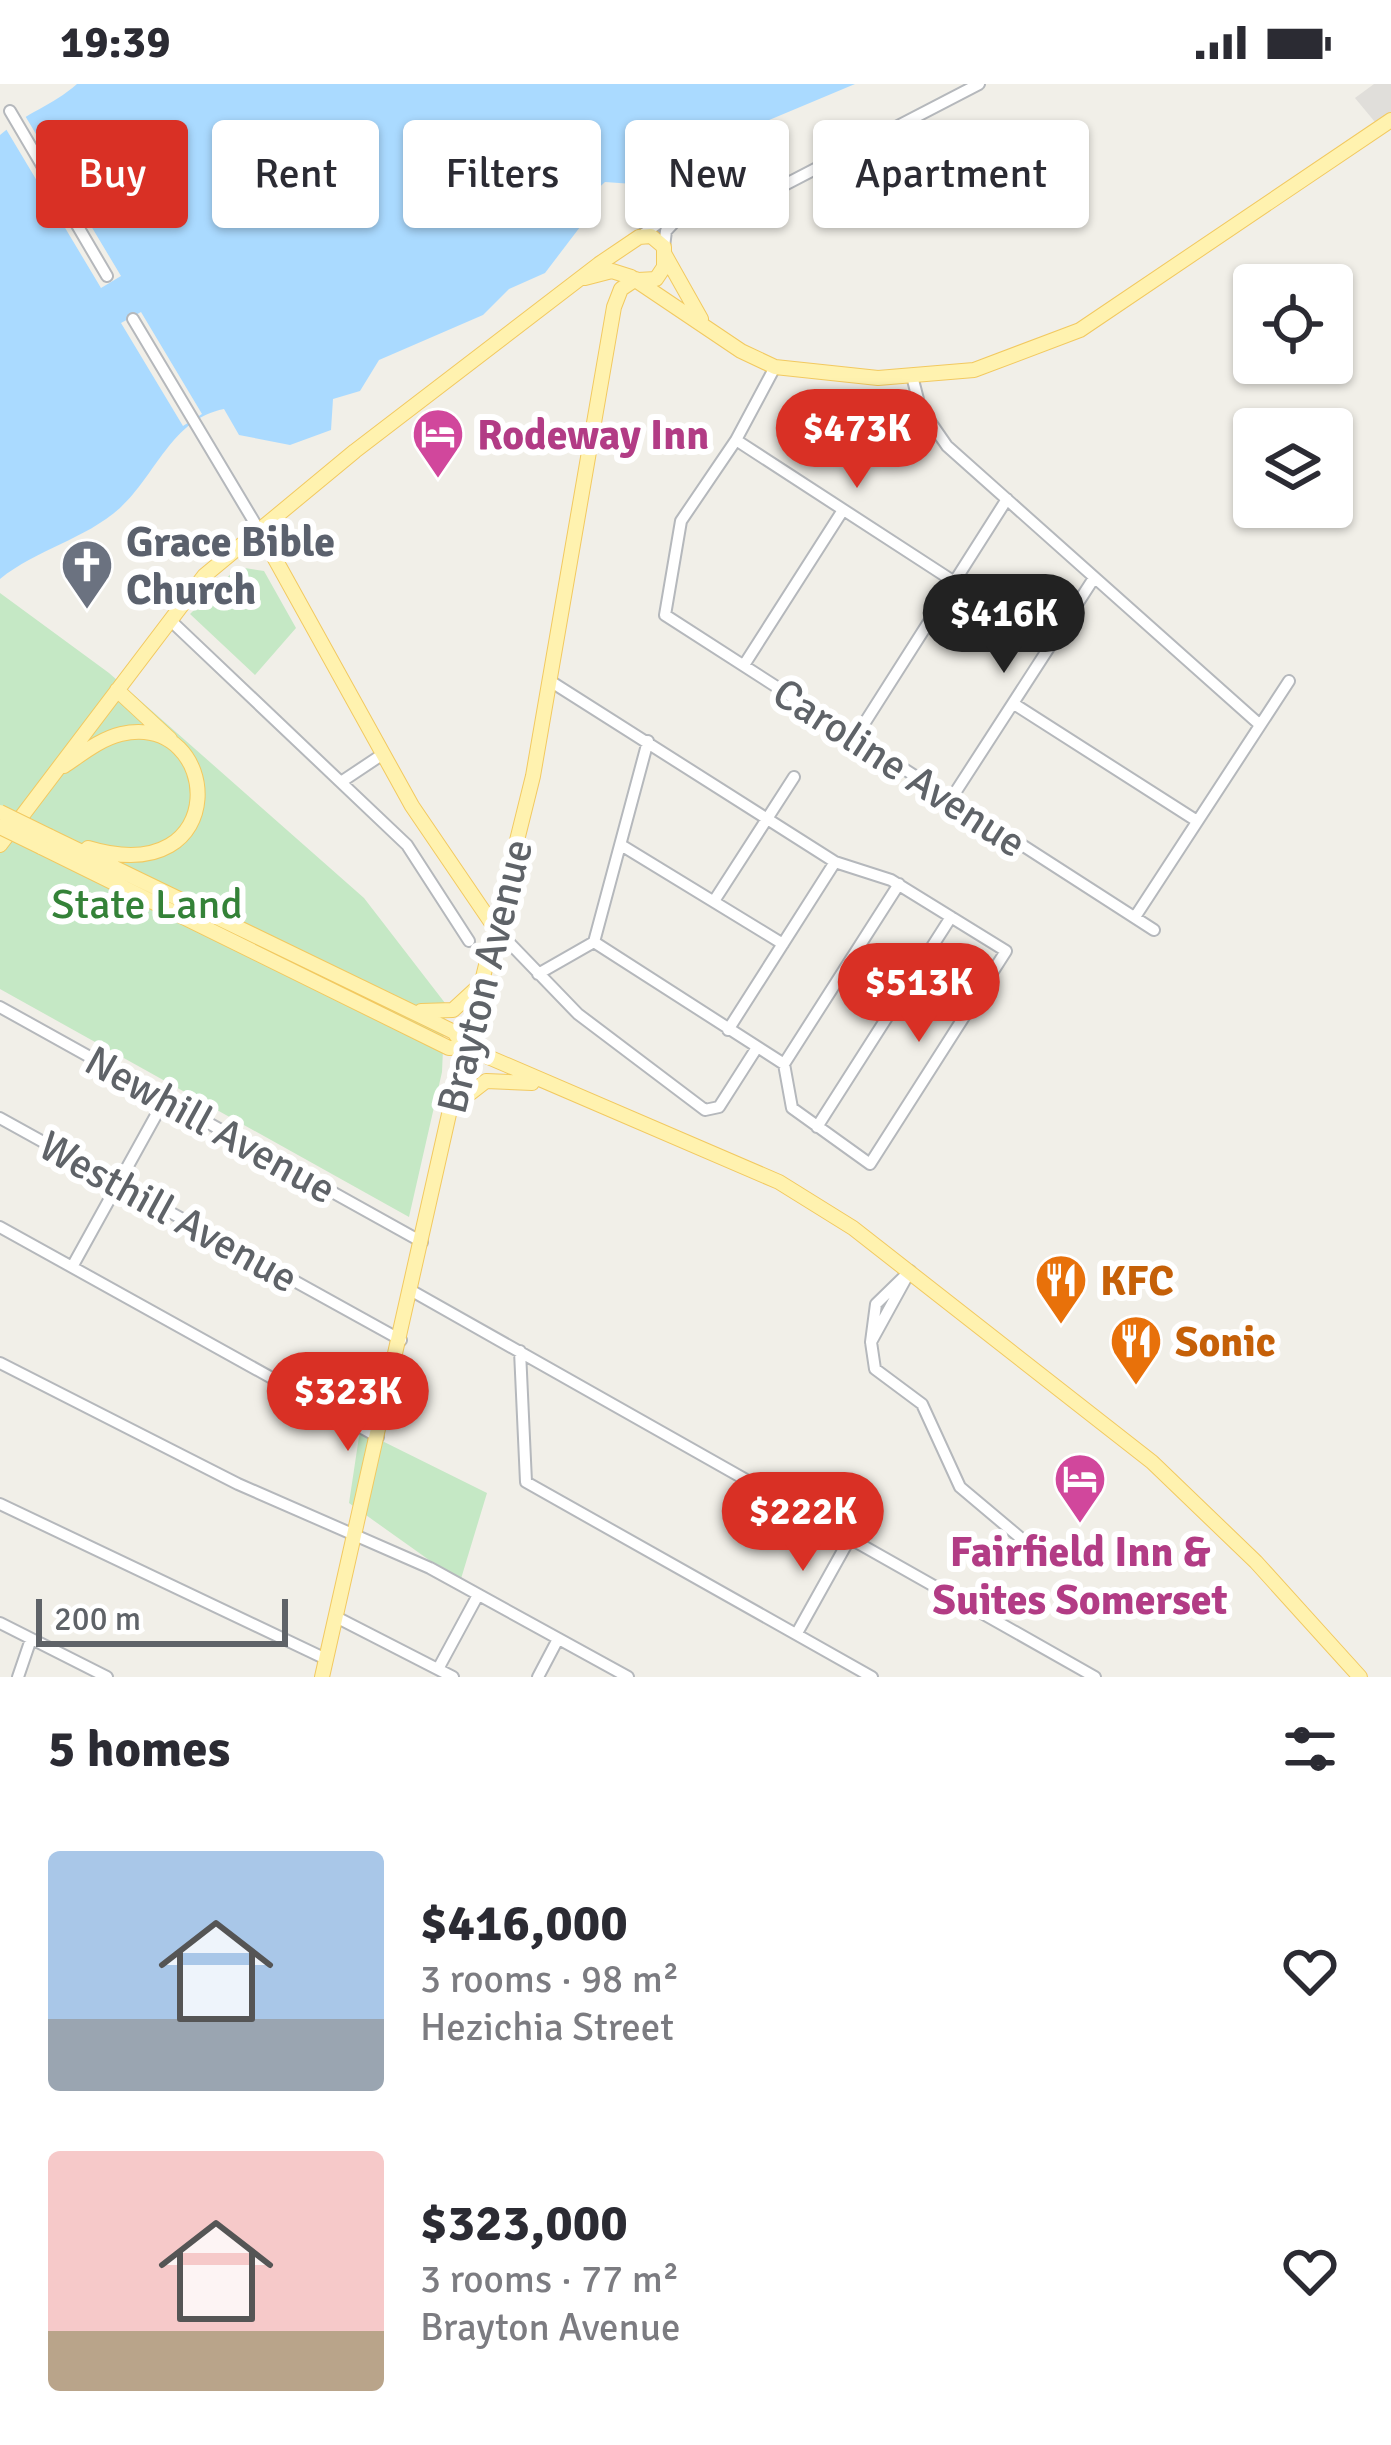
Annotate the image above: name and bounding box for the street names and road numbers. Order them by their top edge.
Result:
street label: Caroline Avenue [763,668,1035,869]
street label: Brayton Avenue [427,834,544,1119]
street label: Newhill Avenue [76,1036,344,1215]
street label: Westhill Avenue [30,1120,306,1304]

